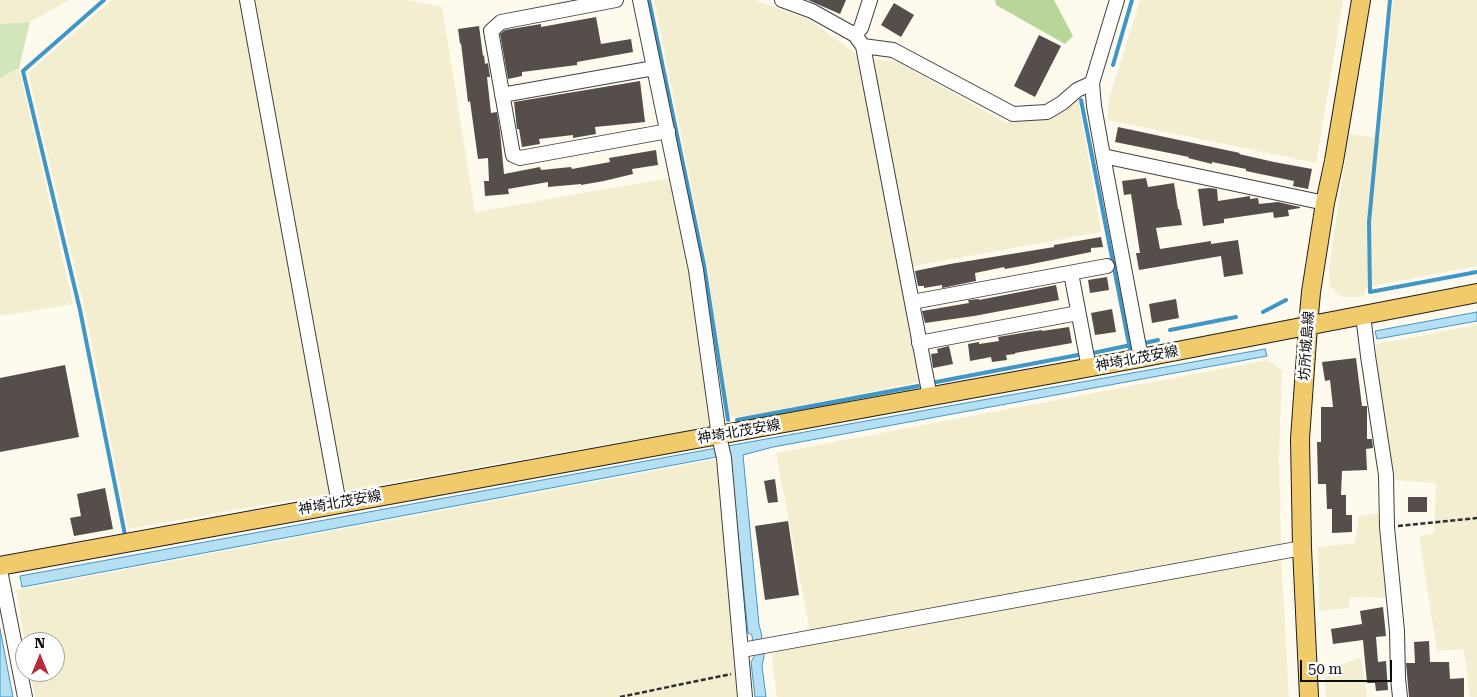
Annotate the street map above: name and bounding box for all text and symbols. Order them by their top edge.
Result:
street label: 坊所城島線 [1296,310,1318,382]
street label: 神埼北茂安線 [1094,343,1180,375]
street label: 神埼北茂安線 [696,416,782,448]
street label: 神埼北茂安線 [297,487,383,519]
north arrow [15,632,65,682]
text: N [35,635,45,651]
scale bar [1302,650,1394,682]
text: 50 m [1308,660,1342,678]

